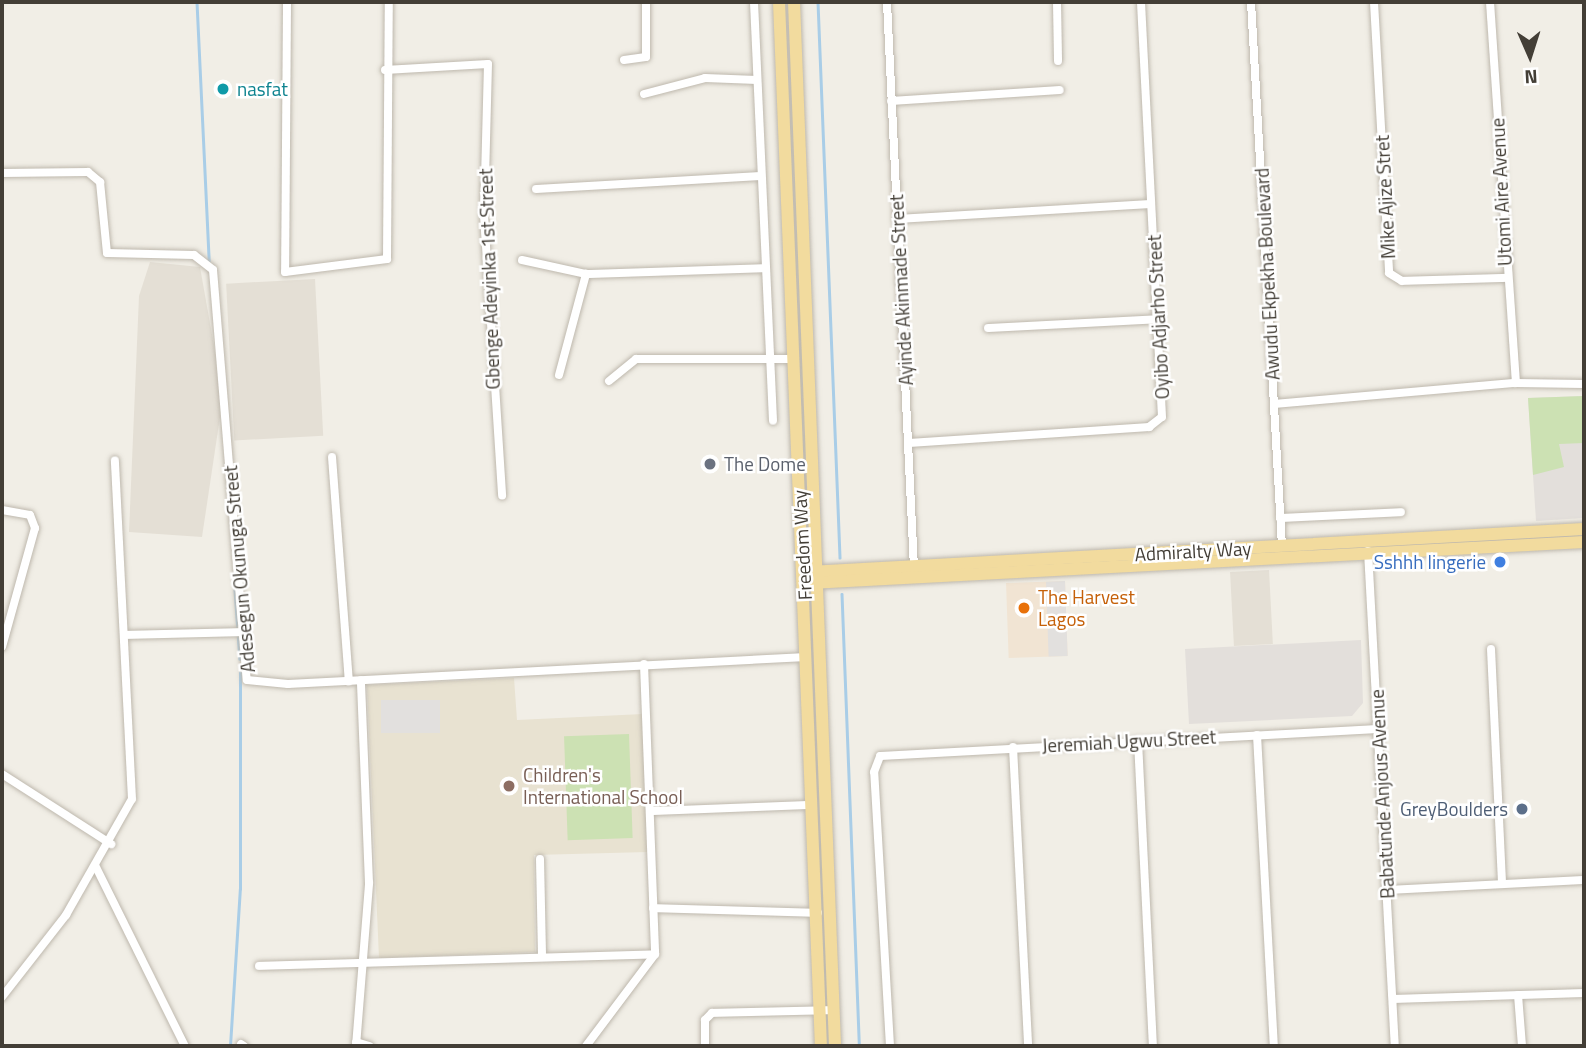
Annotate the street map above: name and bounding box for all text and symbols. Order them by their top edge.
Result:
north arrow [1495,21,1565,91]
text: N [1524,63,1538,92]
place label: nasfat [237,78,288,100]
marker: nasfat [215,81,231,97]
street label: Utomi Aire Avenue [1486,117,1516,267]
street label: Mike Ajize Stret [1370,134,1400,260]
street label: Awudu Ekpekha Boulevard [1250,167,1284,381]
street label: Gbenge Adeyinka 1st Street [474,168,504,390]
street label: Ayinde Akinmade Street [885,194,917,386]
street label: Oyibo Adjarho Street [1142,234,1174,400]
place label: The Dome [724,453,806,475]
marker: The Dome [702,456,718,472]
street label: Adesegun Okunuga Street [219,464,259,674]
street label: Freedom Way [788,489,816,601]
street label: Admiralty Way [1134,537,1252,565]
place label: Sshhh lingerie [1374,551,1486,573]
marker: Sshhh lingerie [1492,554,1508,570]
place label: The Harvest Lagos [1038,586,1135,630]
marker: The Harvest Lagos [1016,600,1032,616]
street label: Babatunde Anjous Avenue [1365,689,1399,899]
street label: Jeremiah Ugwu Street [1041,725,1217,757]
place label: Children's International School [523,764,683,808]
marker: Children's International School [501,778,517,794]
place label: GreyBoulders [1400,798,1508,820]
marker: GreyBoulders [1514,801,1530,817]

